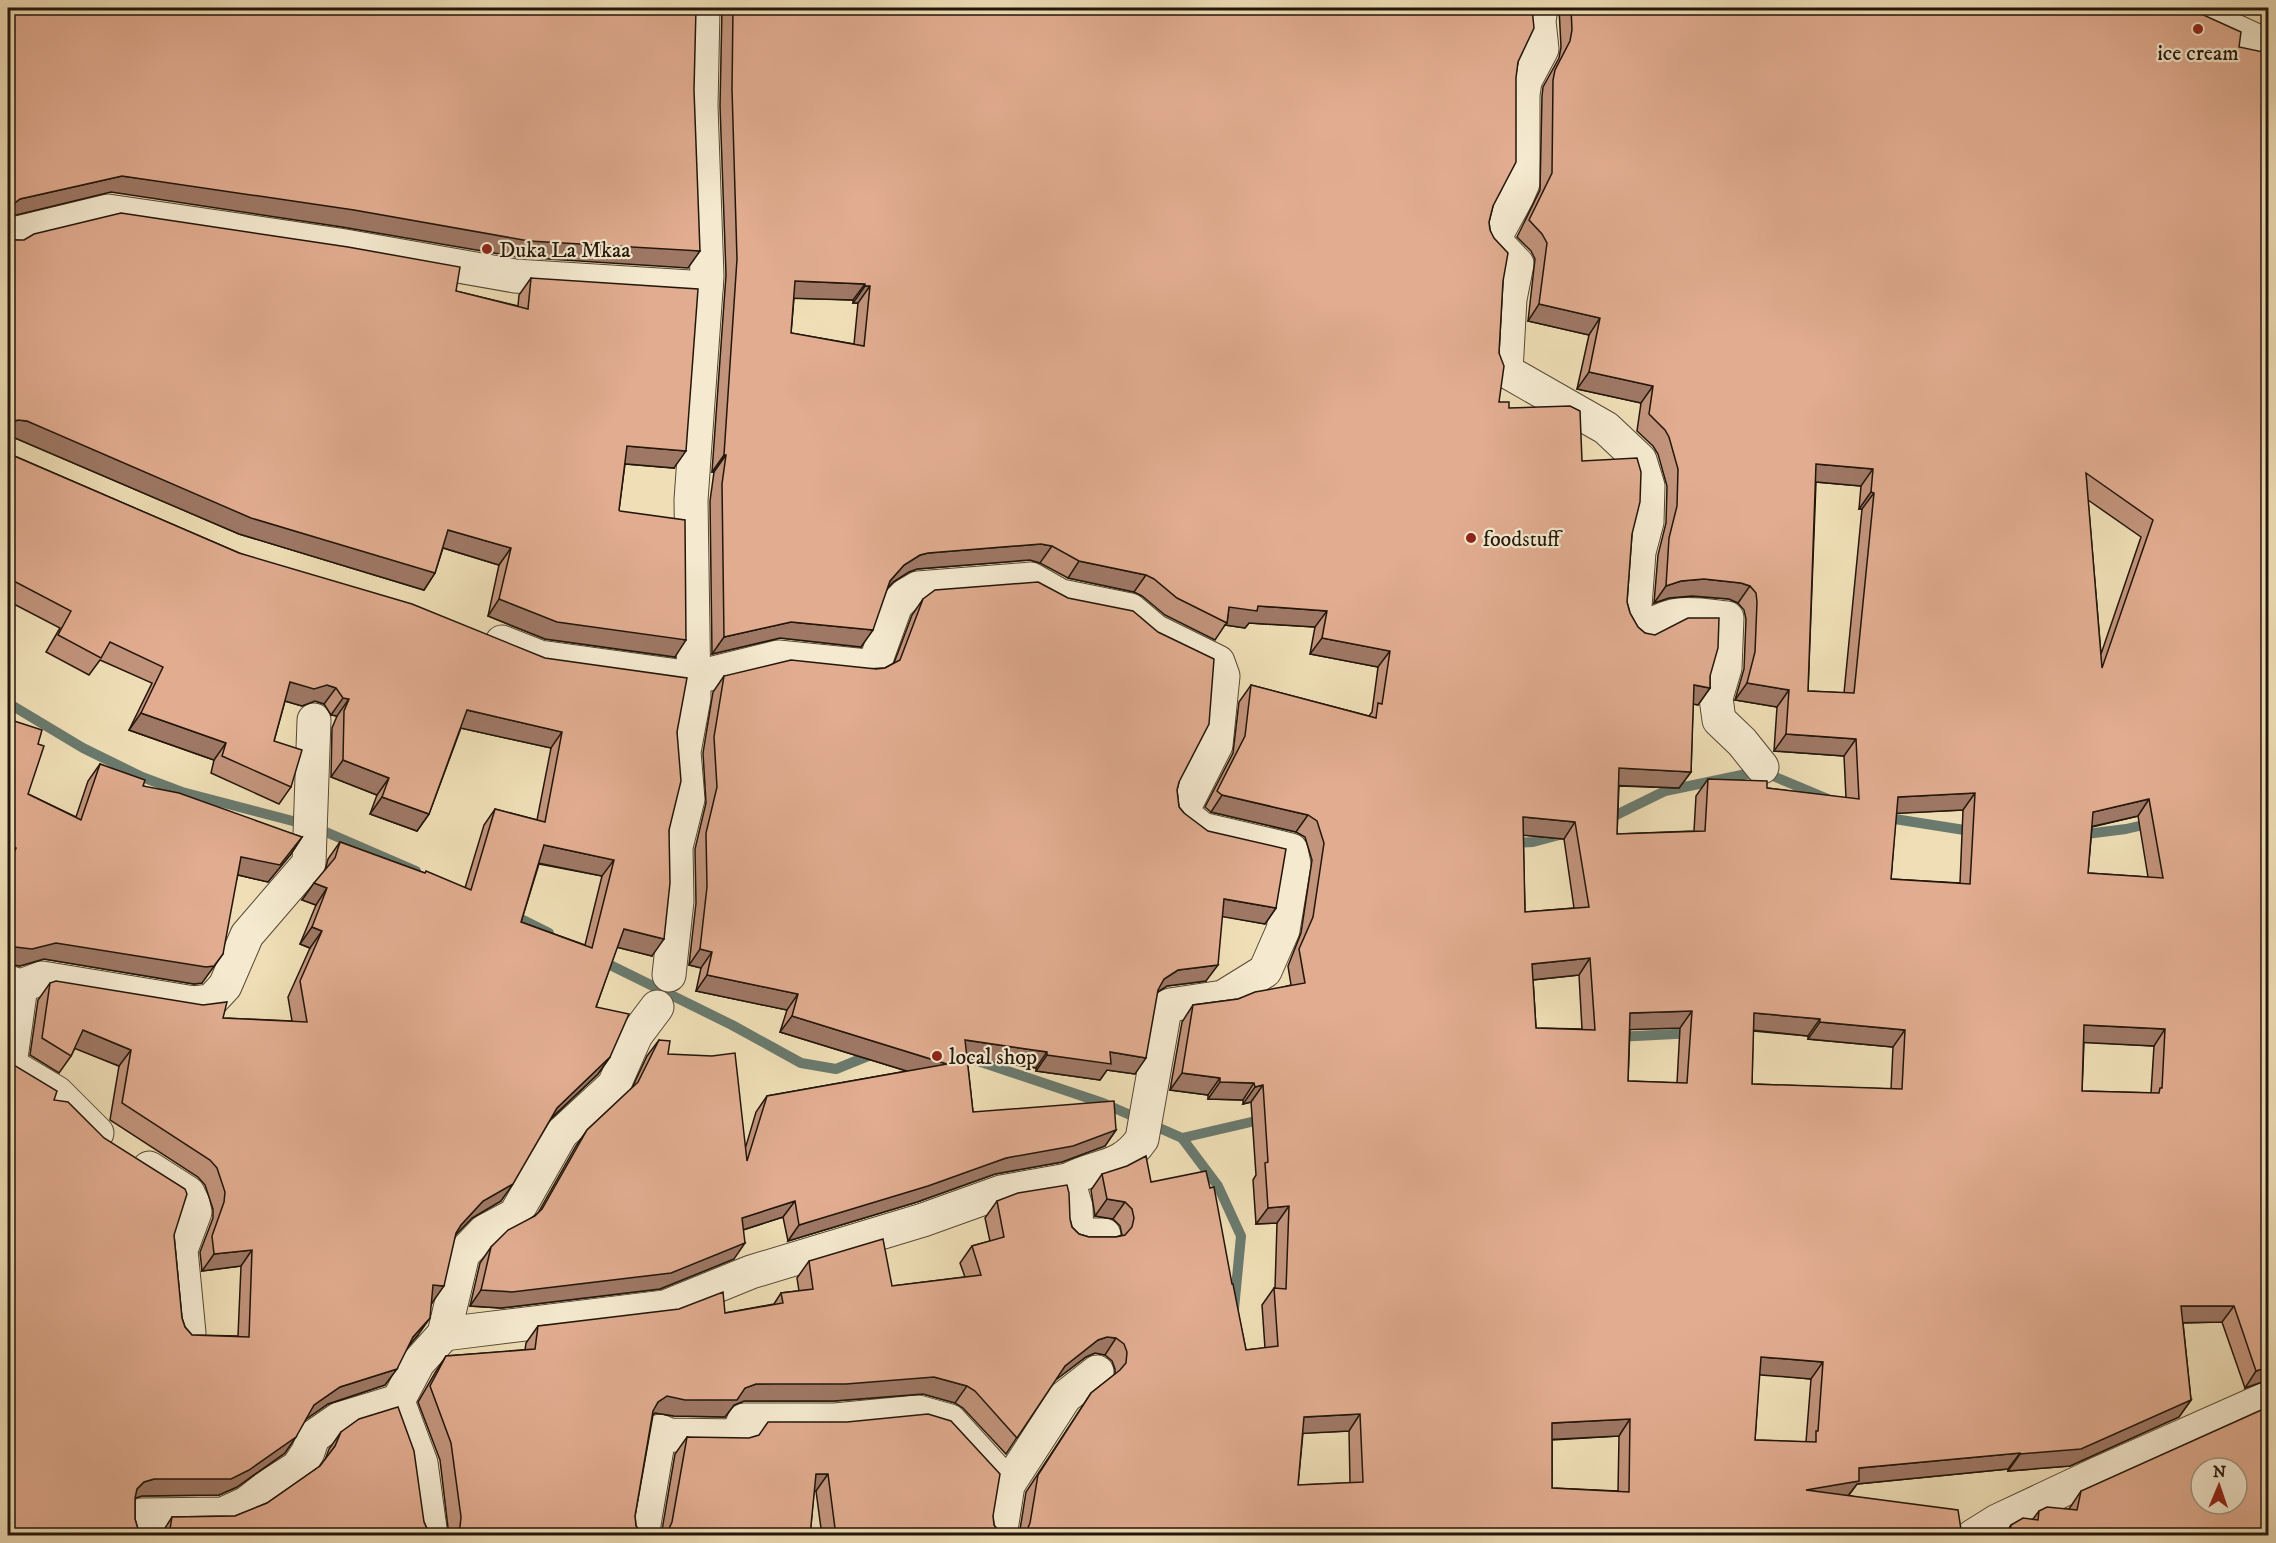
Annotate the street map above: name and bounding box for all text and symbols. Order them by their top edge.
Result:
marker: ice cream [2191,22,2205,36]
place label: ice cream [2157,40,2239,67]
place label: Duka La Mkaa [499,237,631,264]
marker: Duka La Mkaa [480,242,494,256]
place label: foodstuff [1483,526,1563,553]
marker: foodstuff [1464,531,1478,545]
place label: local shop [949,1044,1037,1071]
marker: local shop [930,1049,944,1063]
north arrow [2189,1456,2249,1516]
text: N [2213,1462,2226,1482]

